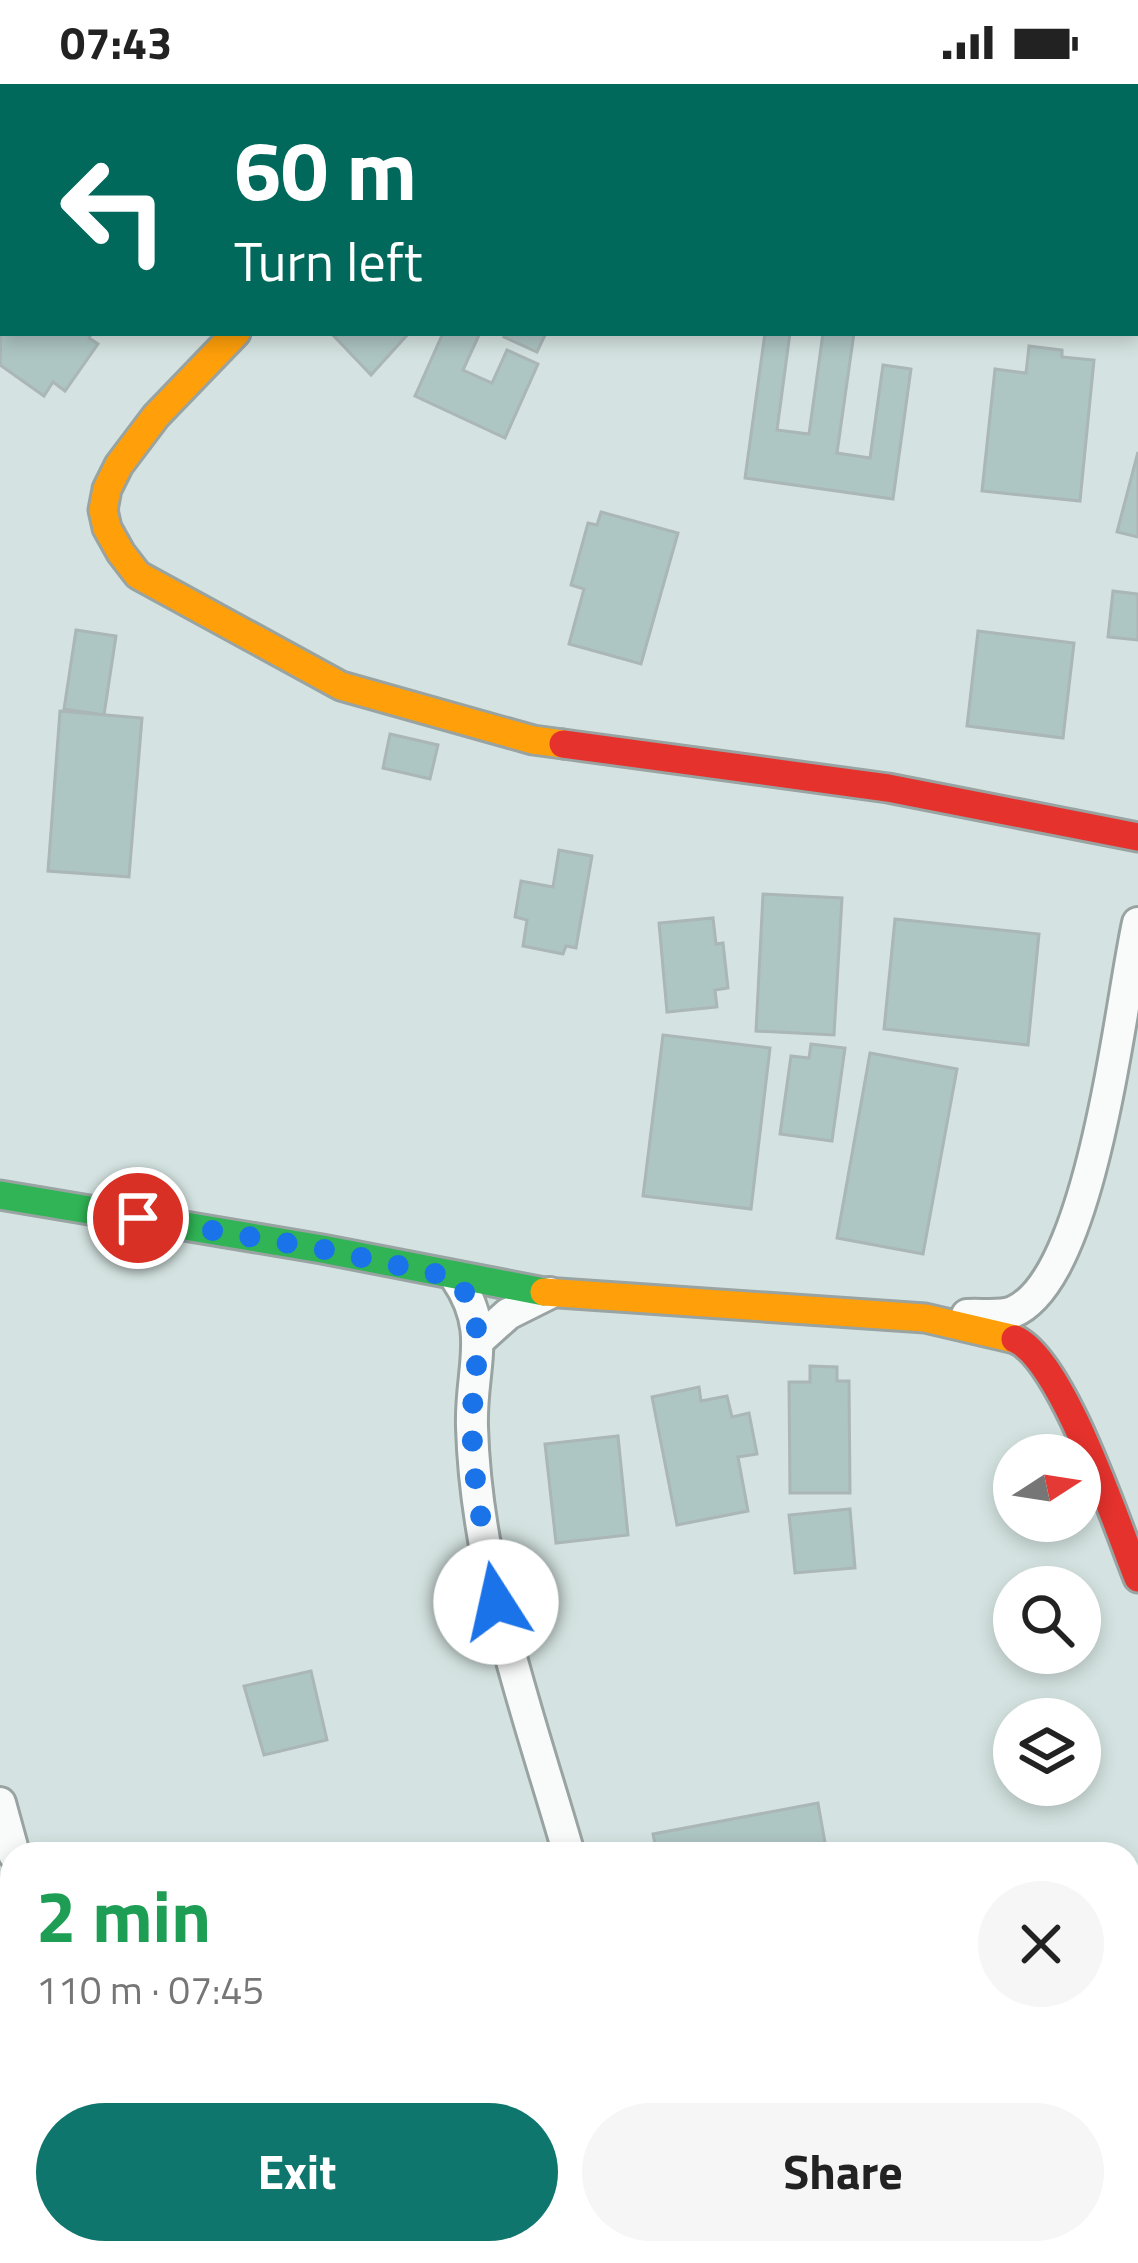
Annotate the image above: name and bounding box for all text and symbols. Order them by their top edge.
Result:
text: 07:43 [60,8,172,76]
text: 60 m [234,105,417,233]
icon: left [36,132,192,288]
text: Turn left [234,220,423,302]
pin [87,1167,189,1269]
icon: arrive [105,1185,171,1251]
north arrow [993,1434,1101,1542]
map controls [993,1434,1101,1806]
position arrow [433,1539,559,1665]
button: search [993,1566,1101,1674]
button: layers [993,1698,1101,1806]
text: 2 min [36,1860,211,1970]
button: close [978,1881,1104,2007]
text: 110 m · 07:45 [36,1960,264,2019]
button: Exit [36,2103,558,2241]
button: Share [582,2103,1104,2241]

